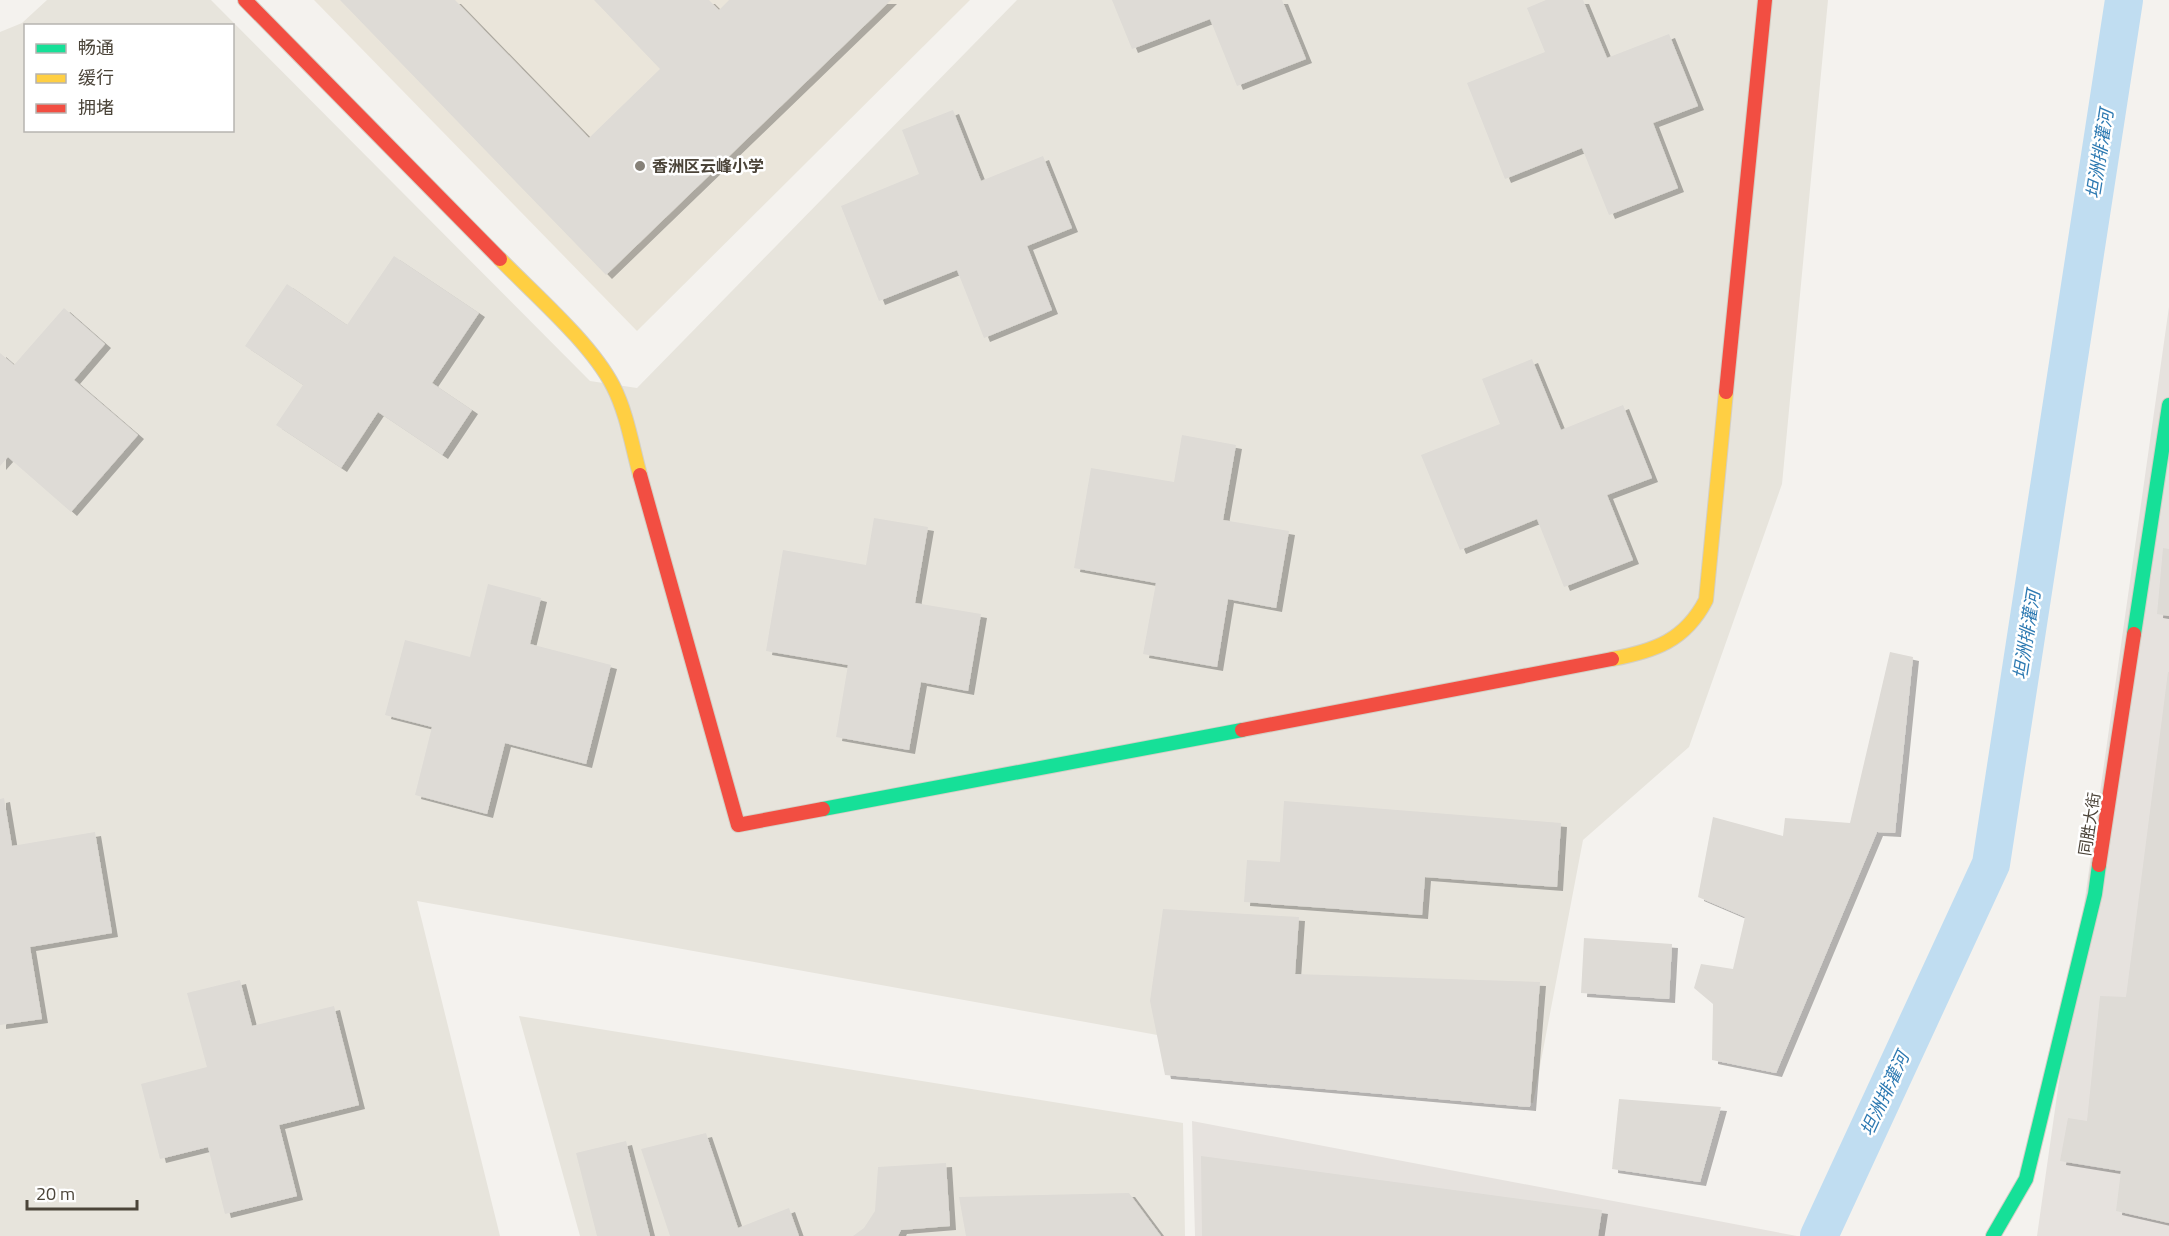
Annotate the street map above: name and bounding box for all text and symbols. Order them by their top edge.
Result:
legend [24,24,234,132]
text: 畅通 [78,34,114,61]
text: 缓行 [78,64,114,91]
text: 拥堵 [78,94,114,121]
water label: 坦洲排灌河 [2079,104,2120,200]
place label: 香洲区云峰小学 [652,154,764,178]
marker: 香洲区云峰小学 [633,159,647,173]
water label: 坦洲排灌河 [2006,585,2047,681]
street label: 同胜大街 [2072,791,2106,857]
water label: 坦洲排灌河 [1853,1045,1917,1140]
scale bar [27,1173,136,1211]
text: 20 m [36,1180,75,1207]

